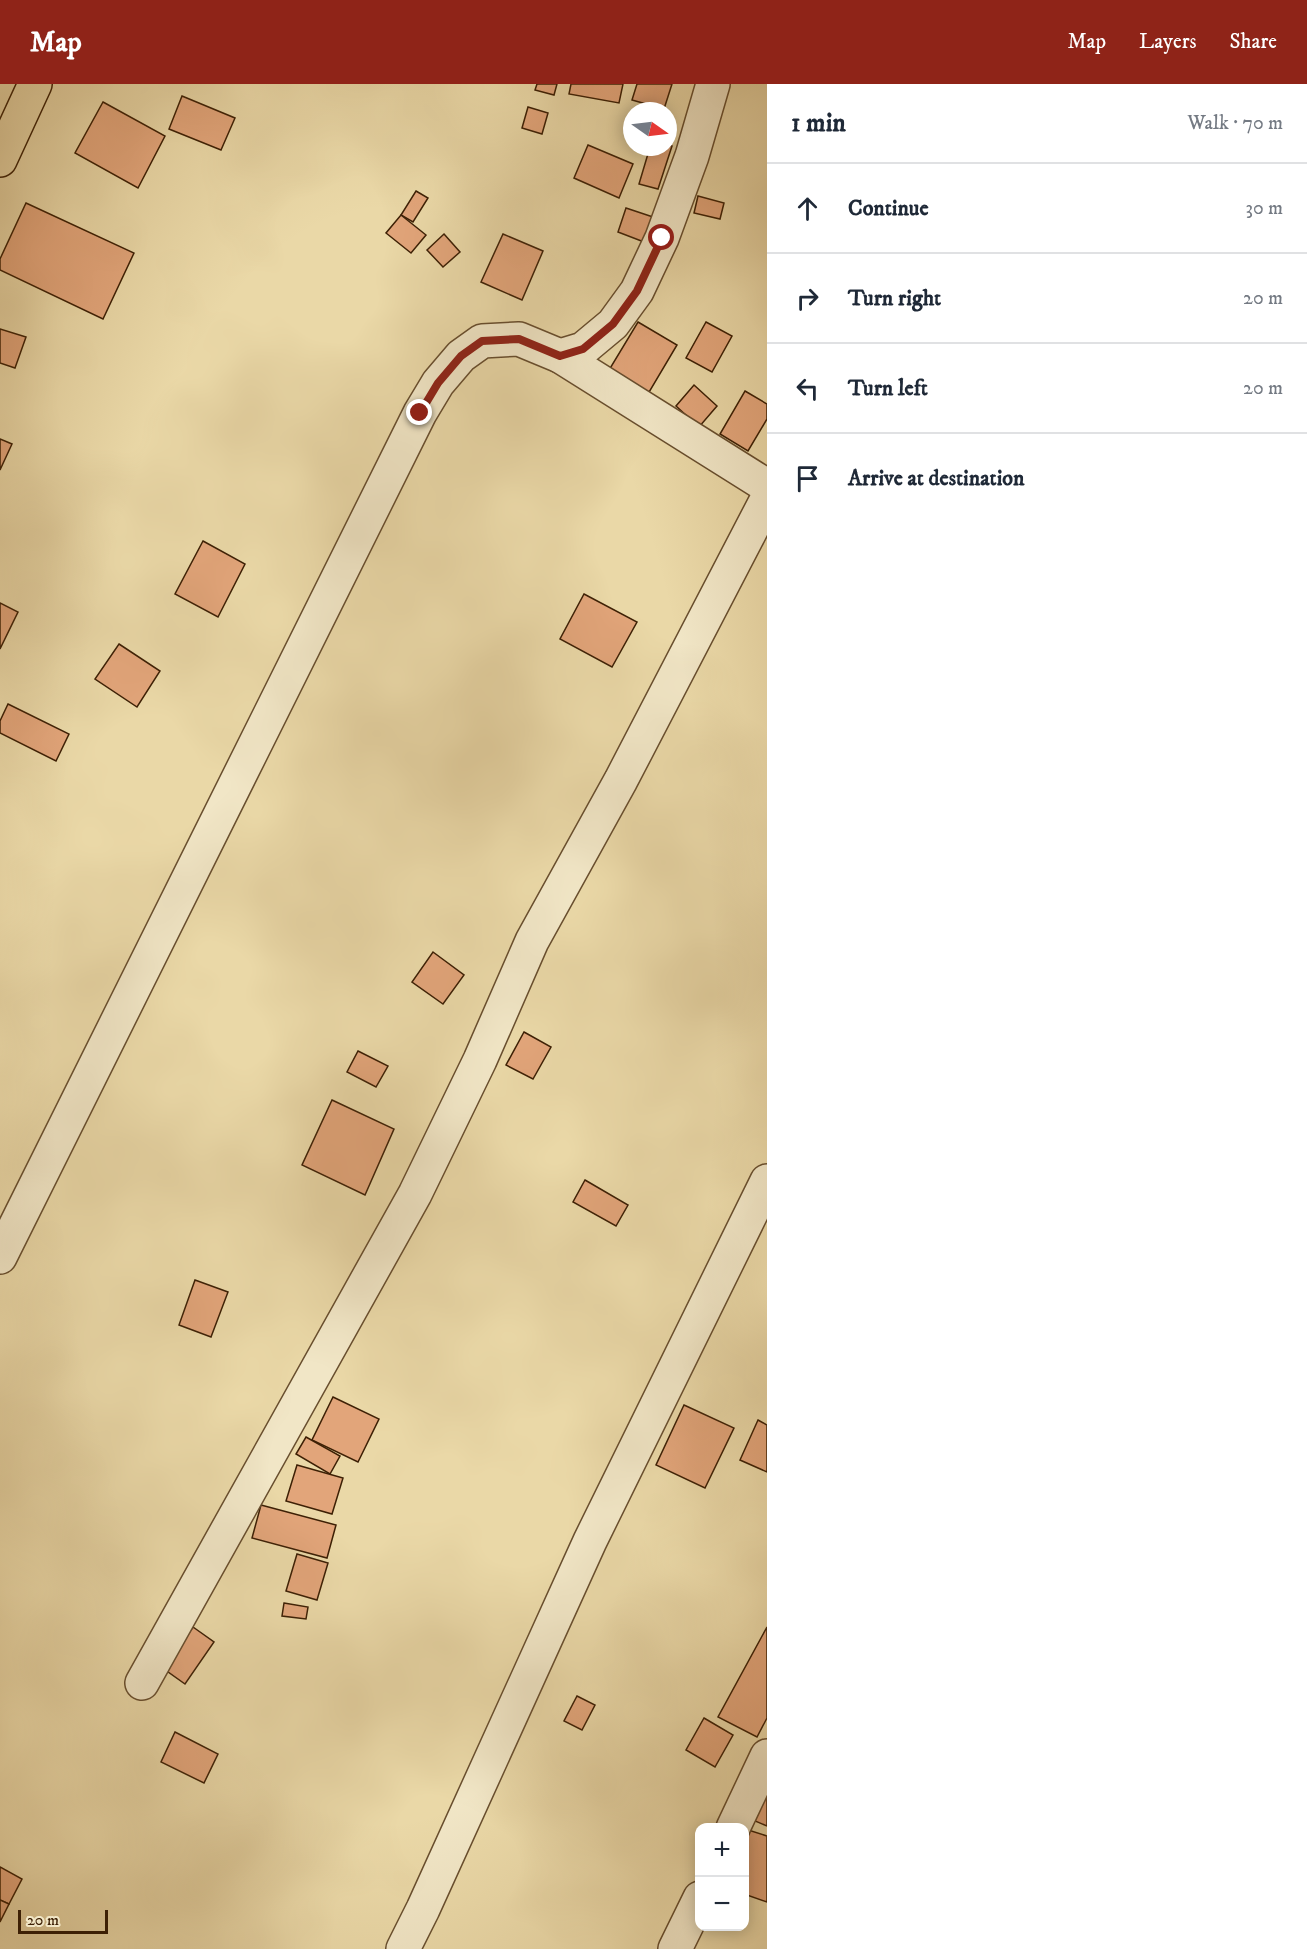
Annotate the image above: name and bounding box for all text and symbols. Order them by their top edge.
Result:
text: Map [30,25,82,60]
text: Map [1067,29,1106,55]
text: Layers [1139,29,1197,55]
text: Share [1230,29,1277,55]
north arrow [623,102,677,156]
text: 1 min [791,107,846,140]
text: Walk · 70 m [1187,111,1283,136]
icon: ahead [791,192,824,225]
text: Continue [848,195,929,222]
text: 30 m [1245,196,1283,221]
route start [648,224,674,250]
icon: right [791,282,824,315]
text: Turn right [848,285,941,312]
text: 20 m [1243,286,1283,311]
icon: left [791,372,824,405]
text: Turn left [848,375,928,402]
text: 20 m [1243,376,1283,401]
route end [406,399,432,425]
icon: arrive [791,462,824,495]
text: Arrive at destination [848,465,1025,492]
map controls [695,1823,749,1931]
button: + [695,1823,749,1877]
button: − [695,1877,749,1931]
scale bar [18,1907,108,1934]
text: 20 m [27,1910,59,1930]

